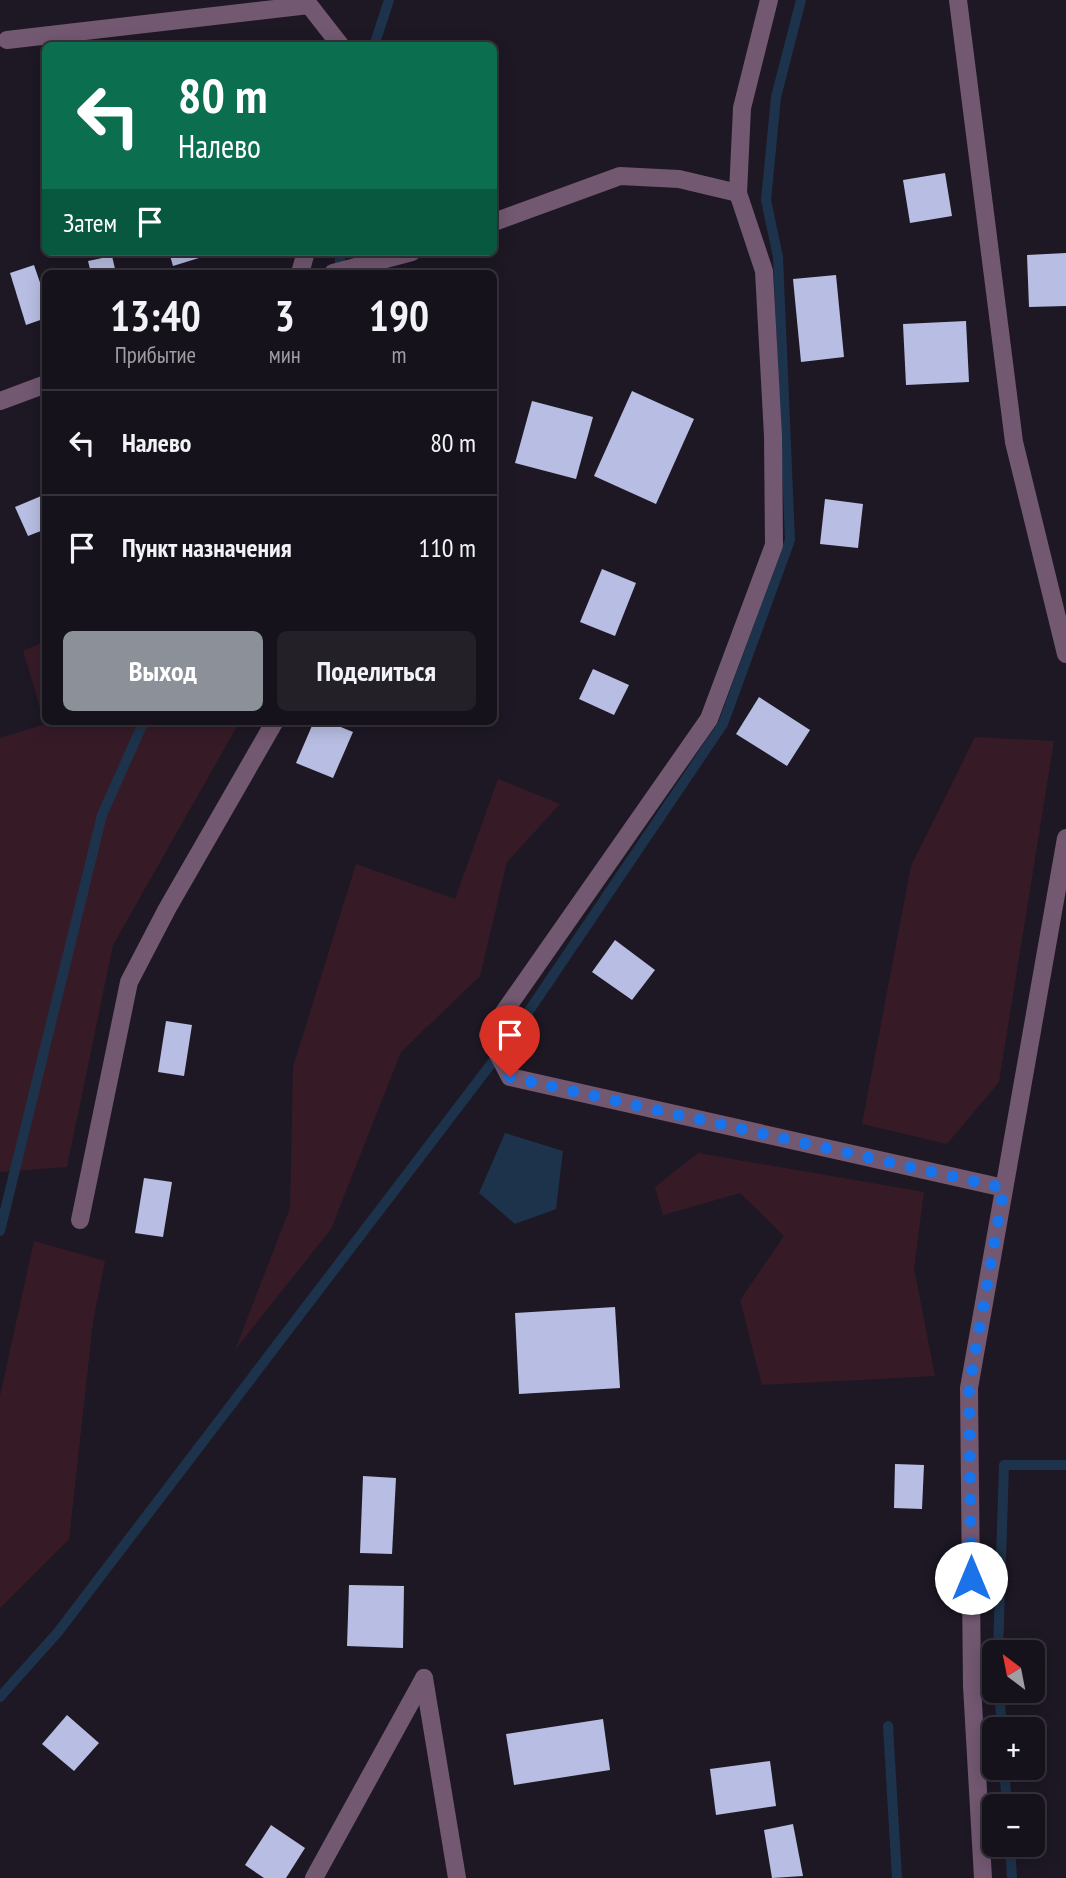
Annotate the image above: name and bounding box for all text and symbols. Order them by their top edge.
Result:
text: 80 m [178,63,267,127]
icon: left [63,70,154,161]
text: Налево [178,125,261,167]
icon: arrive [131,203,169,241]
text: Затем [63,206,117,239]
text: 13:40 [110,288,201,343]
text: 3 [275,288,295,343]
text: 190 [369,288,429,343]
text: Прибытие [115,340,196,369]
text: мин [269,340,301,369]
text: m [391,340,406,369]
icon: left [63,424,101,462]
text: Налево [122,426,191,459]
text: 80 m [430,426,476,459]
icon: arrive [63,529,101,567]
text: Пункт назначения [122,531,292,564]
text: 110 m [418,531,476,564]
button: Выход [63,631,263,711]
button: Поделиться [277,631,476,711]
pin [480,1005,540,1077]
icon: arrive [491,1016,529,1054]
position arrow [934,1541,1008,1615]
north arrow [982,1640,1045,1703]
map controls [982,1640,1045,1857]
button: + [982,1717,1045,1780]
button: − [982,1794,1045,1857]

